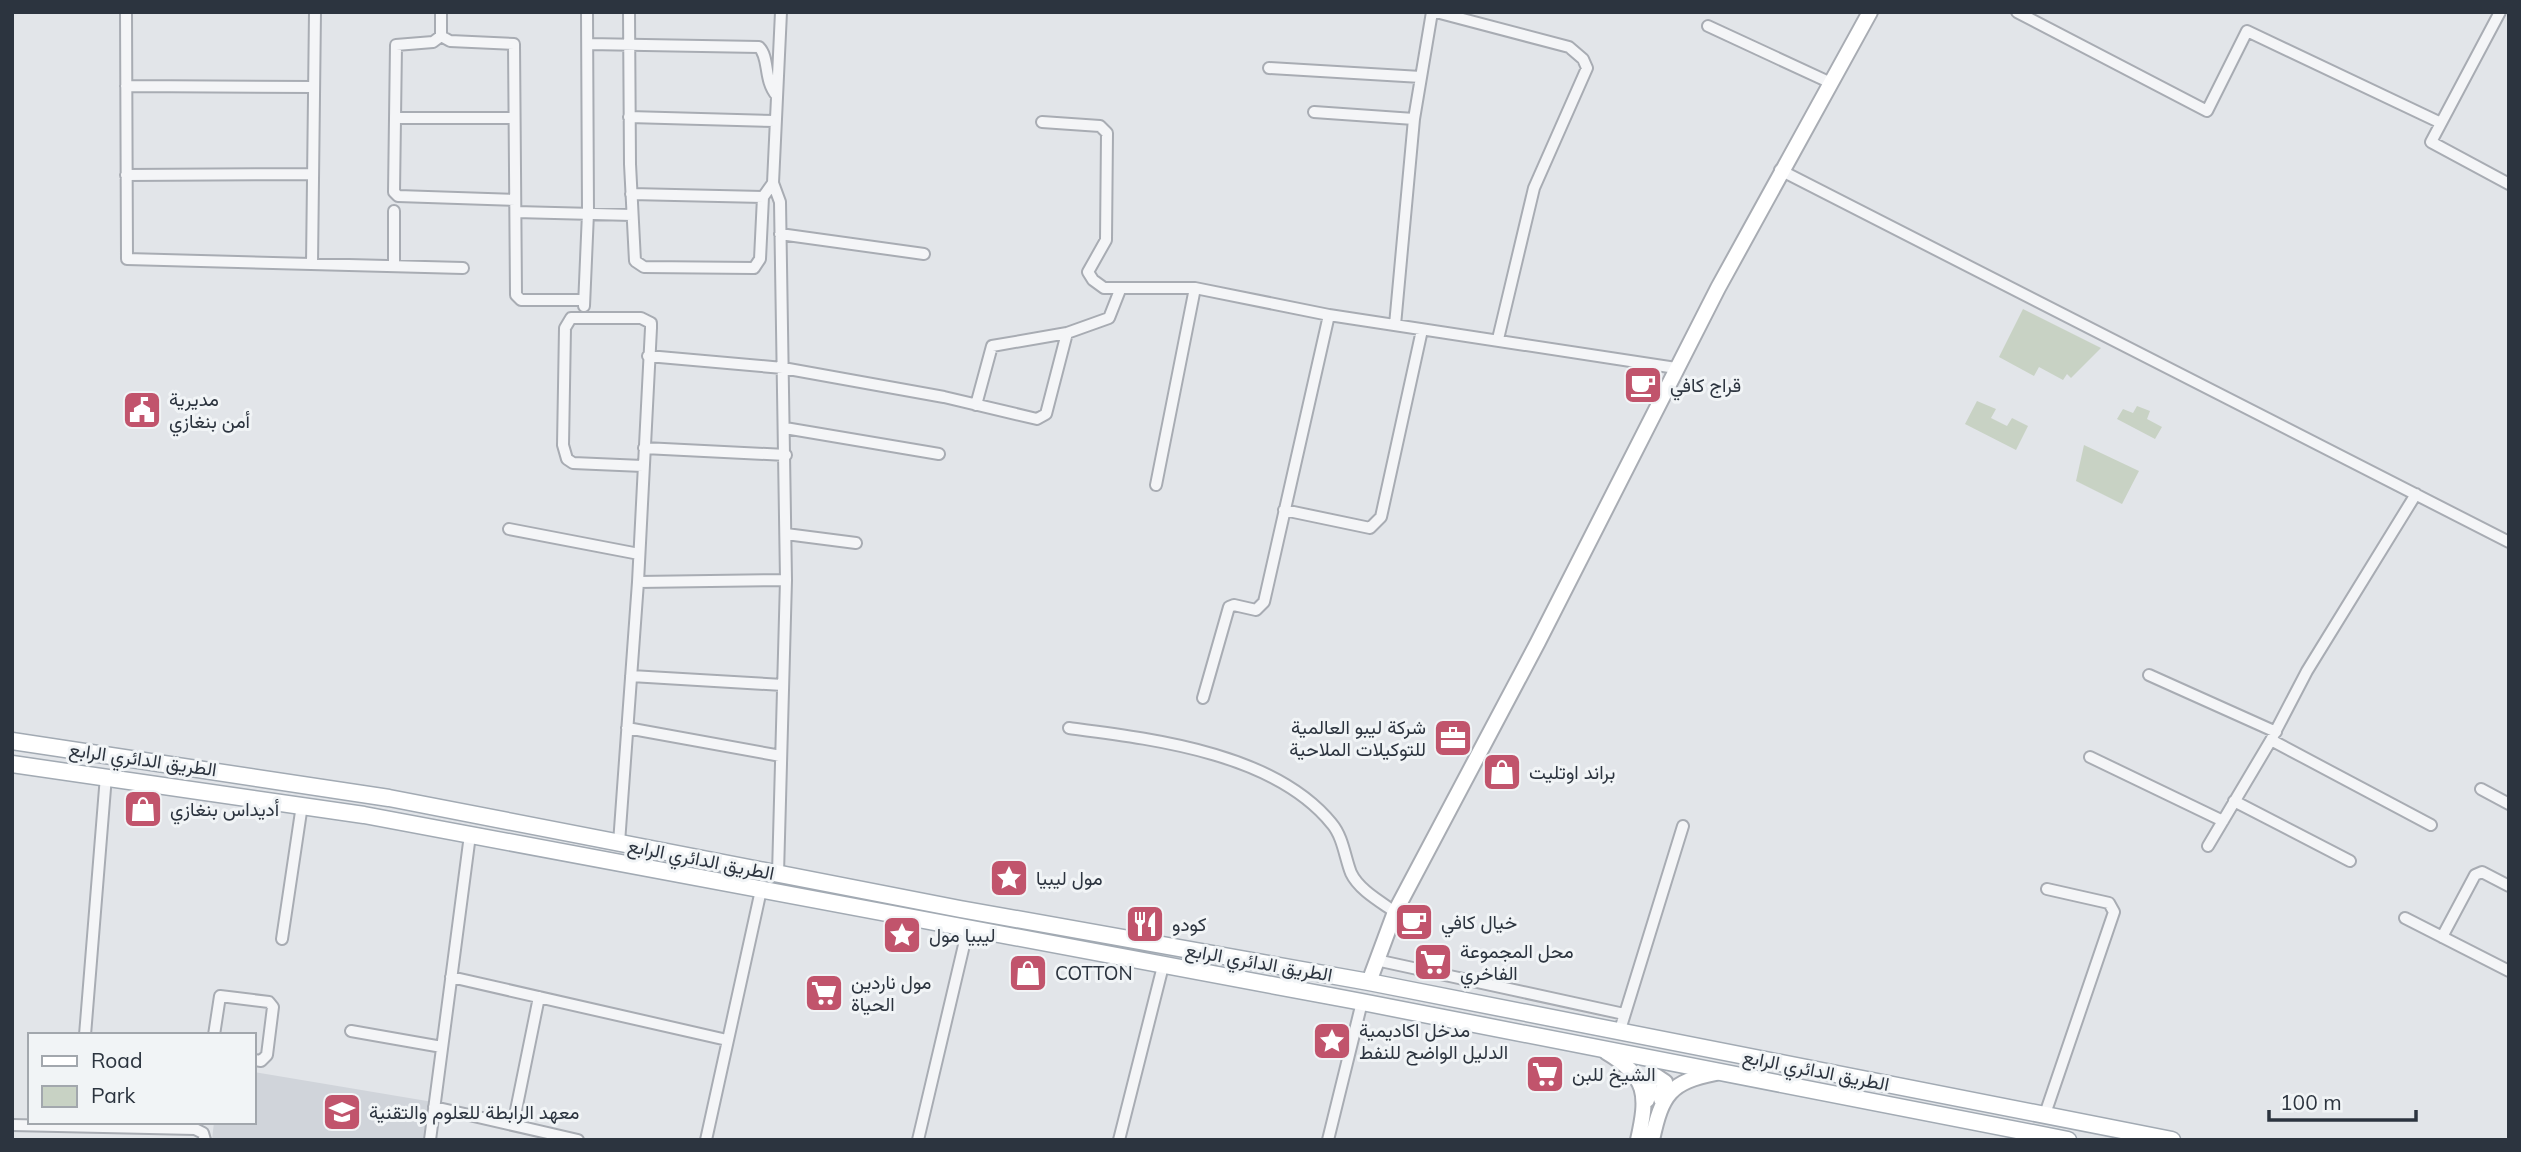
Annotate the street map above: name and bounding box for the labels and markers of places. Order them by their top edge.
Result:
cafe icon: قراج كافي [1622,364,1664,406]
place label: قراج كافي [1670,373,1741,401]
place label: مديرية أمن بنغازي [169,387,250,437]
public building icon: مديرية أمن بنغازي [121,389,163,431]
place label: شركة ليبو العالمية للتوكيلات الملاحية [1289,715,1426,761]
office icon: شركة ليبو العالمية للتوكيلات الملاحية [1432,717,1474,759]
shop icon: براند اوتليت [1481,751,1523,793]
place label: براند اوتليت [1529,760,1615,784]
shop icon: أديداس بنغازي [122,788,164,830]
place label: أديداس بنغازي [170,797,279,825]
place icon: مول ليبيا [988,857,1030,899]
place label: مول ليبيا [1036,866,1103,890]
cafe icon: خيال كافي [1393,901,1435,943]
restaurant icon: كودو [1124,903,1166,945]
place label: خيال كافي [1441,910,1517,938]
place label: كودو [1172,912,1206,936]
place icon: ليبيا مول [881,914,923,956]
place label: ليبيا مول [929,923,996,947]
place label: محل المجموعة الفاخري [1460,939,1574,989]
supermarket icon: محل المجموعة الفاخري [1412,941,1454,983]
shop icon: COTTON [1007,952,1049,994]
place label: COTTON [1055,961,1133,985]
place label: مول ناردين الحياة [851,970,931,1016]
supermarket icon: مول ناردين الحياة [803,972,845,1014]
place label: مدخل اكاديمية الدليل الواضح للنفط [1359,1018,1508,1066]
place icon: مدخل اكاديمية الدليل الواضح للنفط [1311,1020,1353,1062]
supermarket icon: الشيخ للبن [1524,1053,1566,1095]
place label: الشيخ للبن [1572,1062,1656,1088]
school or university icon: معهد الرابطة للعلوم والتقنية [321,1091,363,1133]
place label: معهد الرابطة للعلوم والتقنية [369,1100,579,1125]

